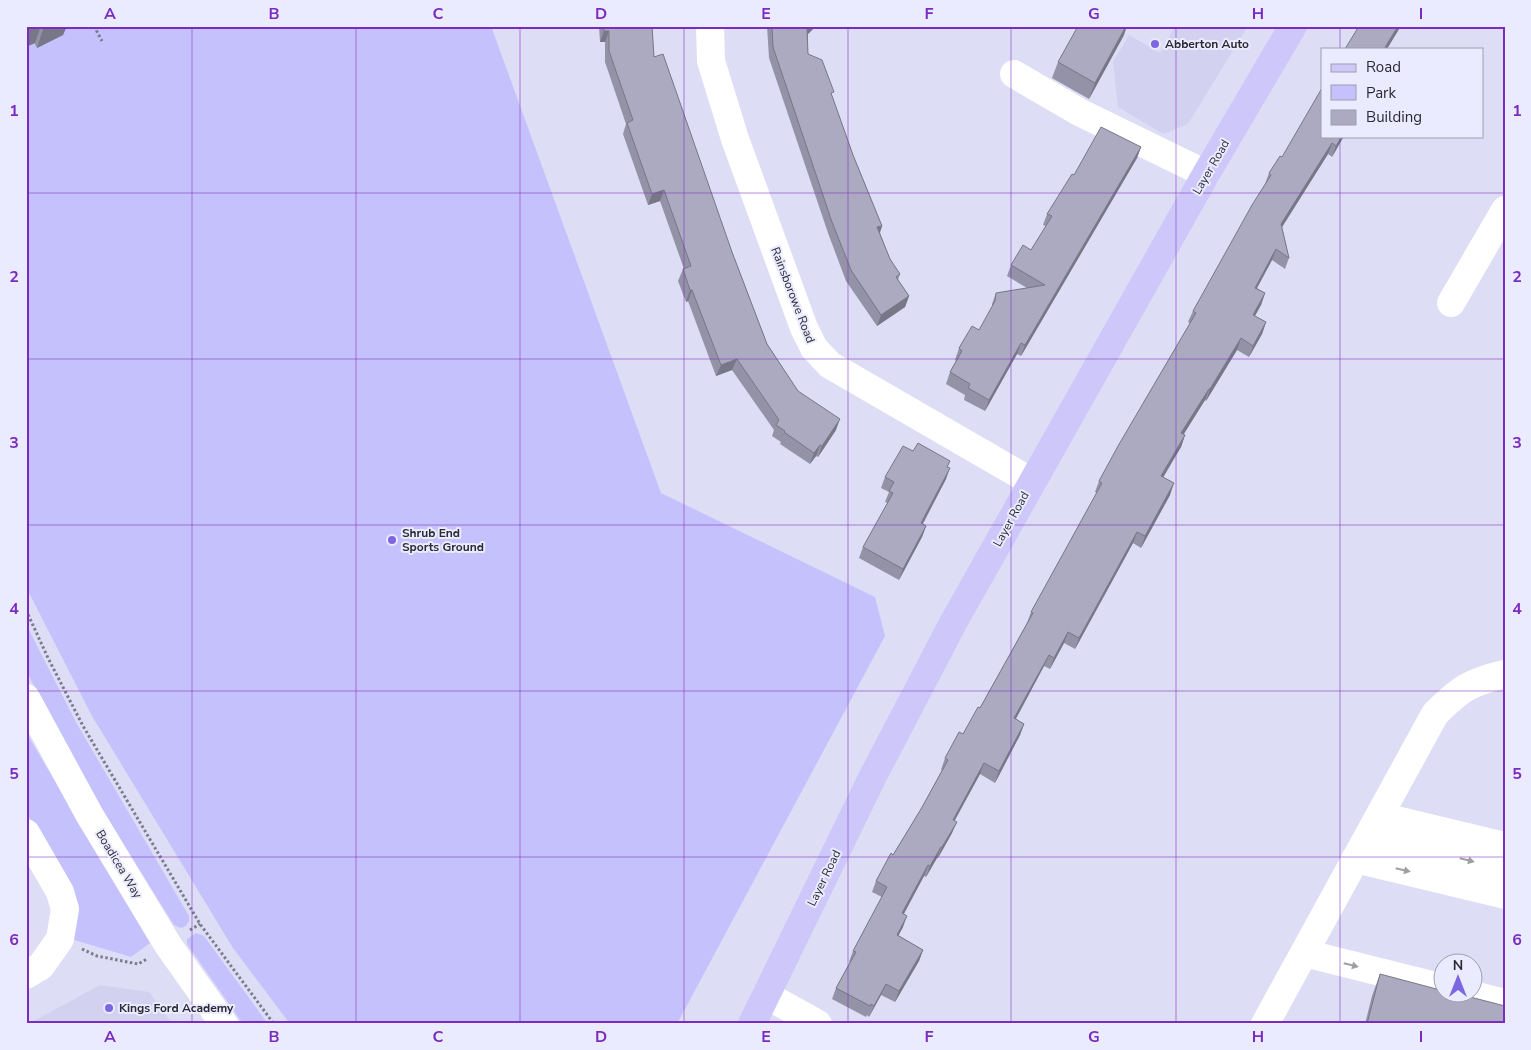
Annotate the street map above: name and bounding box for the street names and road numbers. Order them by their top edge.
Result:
street label: Layer Road [1189,137,1233,197]
street label: Rainsborowe Road [767,245,819,345]
street label: Layer Road [989,489,1033,549]
street label: Boadicea Way [92,827,146,902]
street label: Layer Road [804,847,844,909]

